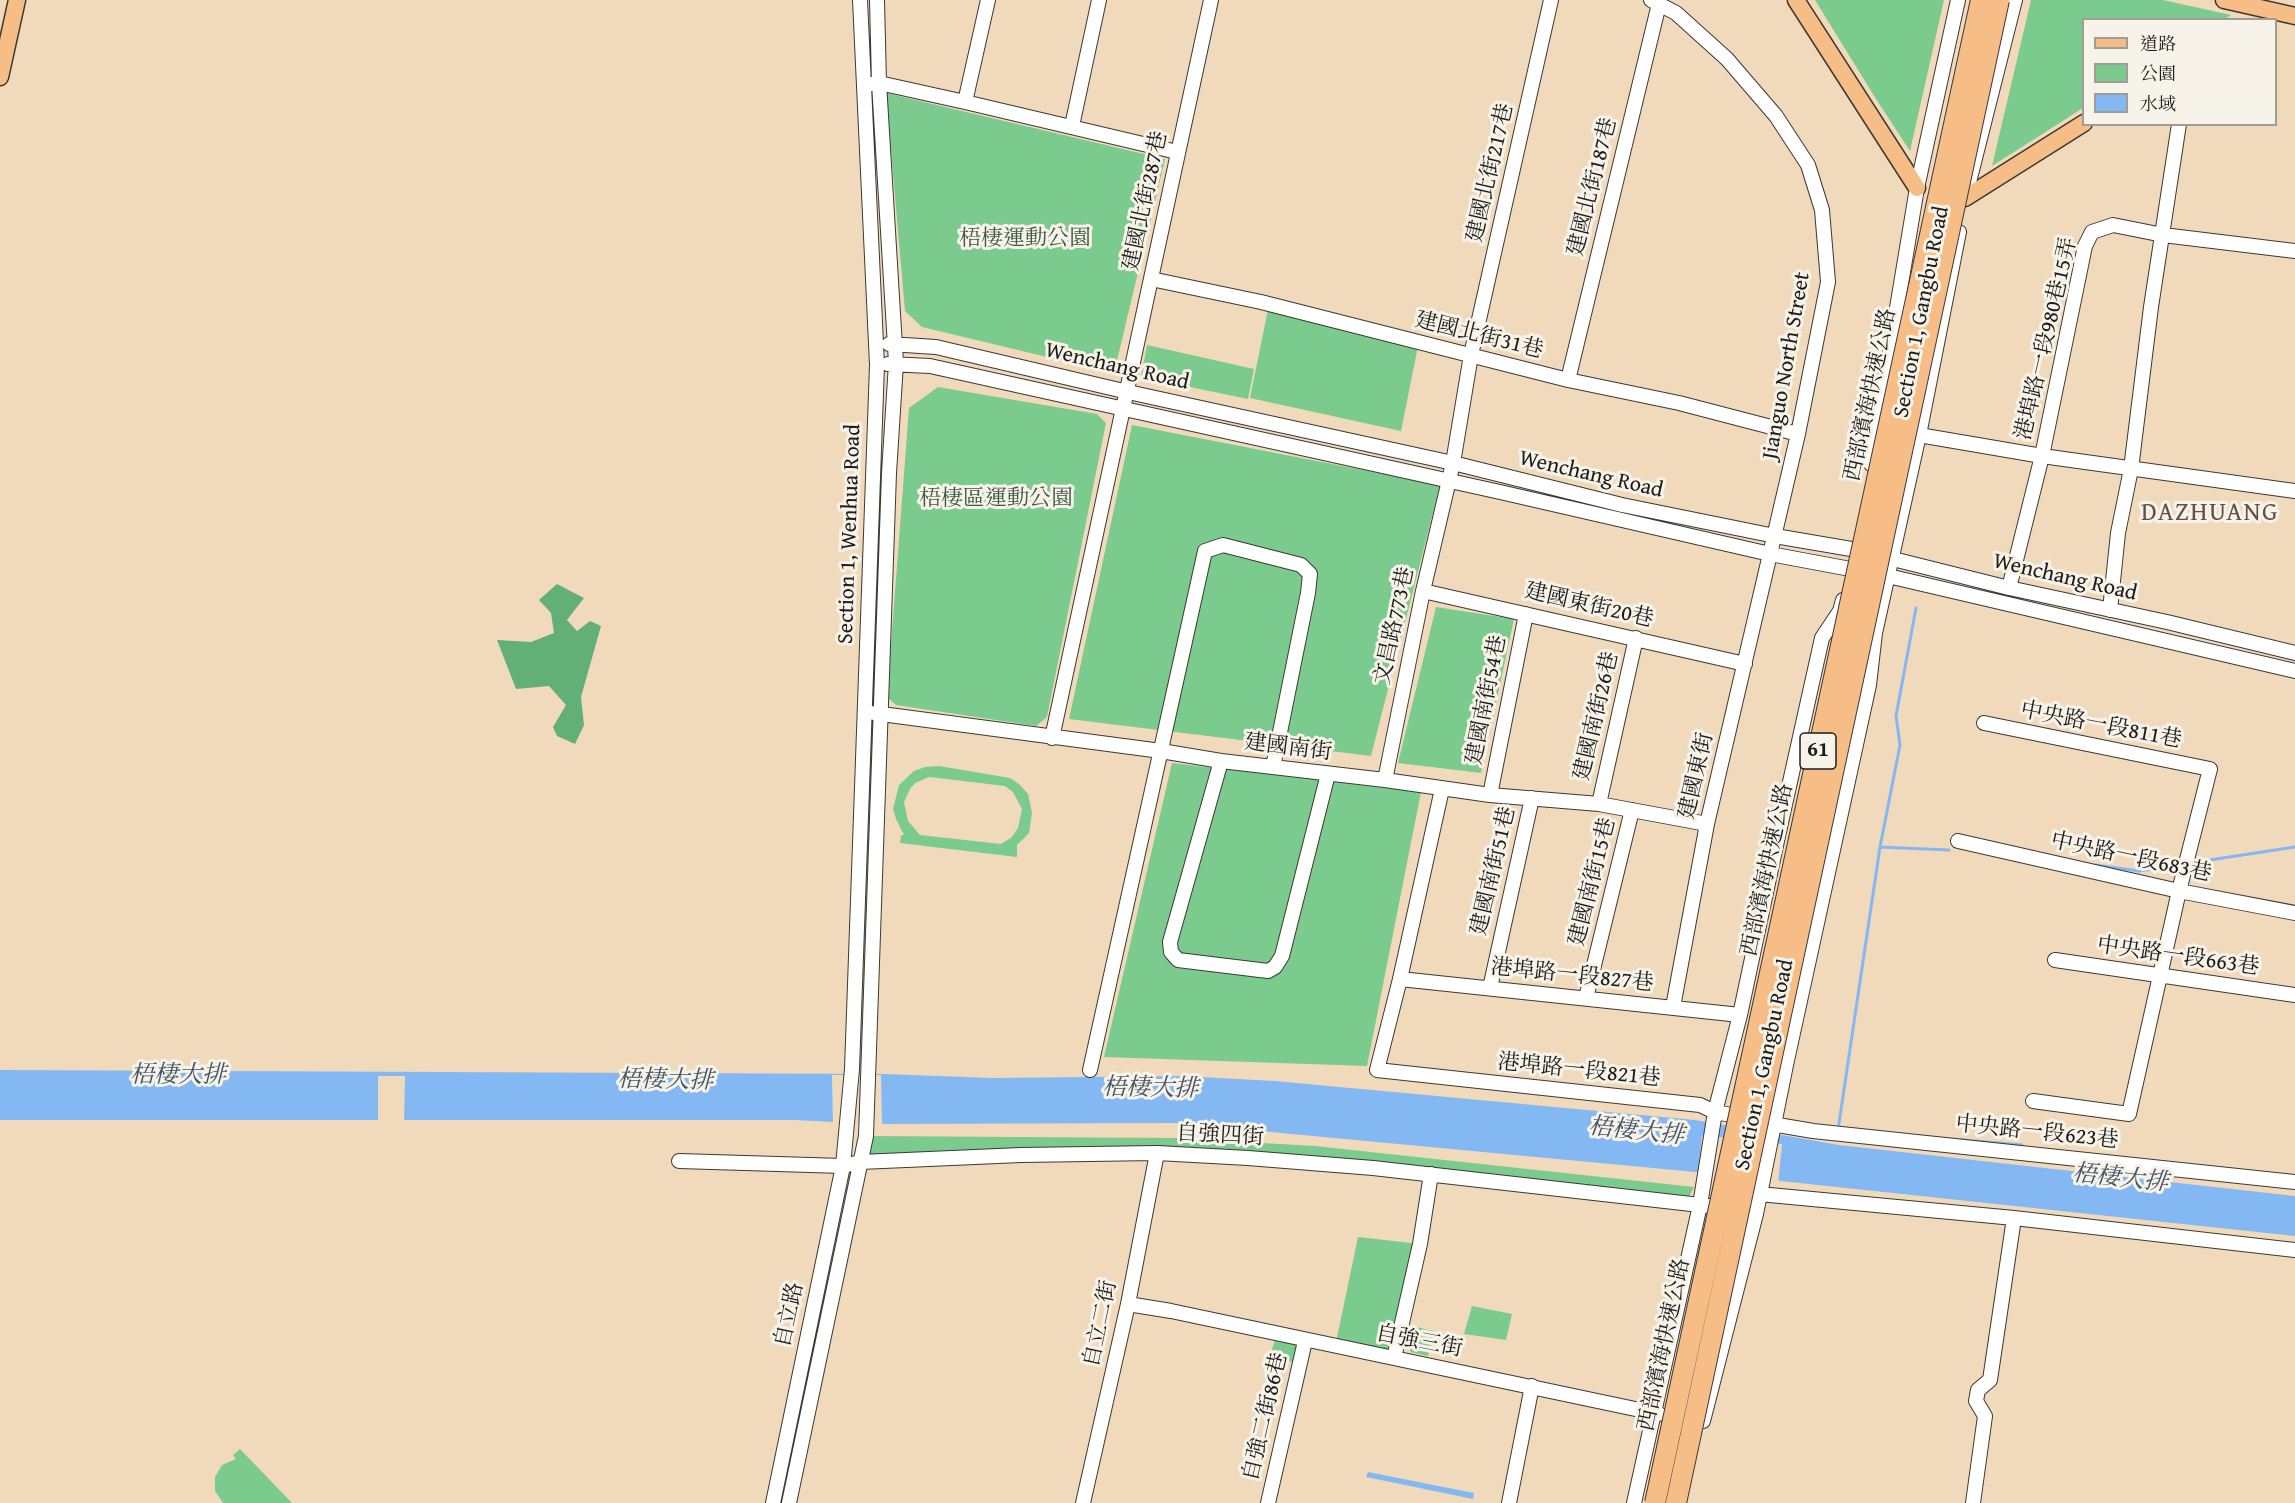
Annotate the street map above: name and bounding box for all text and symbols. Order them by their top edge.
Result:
legend [2082,18,2277,126]
text: 道路 [2140,30,2176,57]
text: 公園 [2140,60,2176,87]
text: 水域 [2140,90,2176,117]
street label: 建國北街217巷 [1462,101,1520,245]
street label: 建國北街187巷 [1563,115,1623,259]
street label: 建國北街287巷 [1118,129,1174,273]
street label: Section 1, Gangbu Road [1889,204,1955,420]
park label: 梧棲運動公園 [959,226,1091,252]
street label: 港埠路一段980巷15弄 [2011,235,2083,443]
street label: Jianguo North Street [1757,270,1817,462]
street label: 西部濱海快速公路 [1840,306,1902,484]
street label: 建國北街31巷 [1412,307,1546,365]
street label: Wenchang Road [1042,338,1192,396]
street label: Section 1, Wenhua Road [833,424,867,644]
street label: Wenchang Road [1516,446,1666,504]
park label: 梧棲區運動公園 [919,486,1073,512]
district label: DAZHUANG [2141,497,2279,529]
street label: Wenchang Road [1990,549,2140,607]
street label: 文昌路773巷 [1370,565,1420,687]
street label: 建國東街20巷 [1522,578,1656,634]
street label: 建國南街54巷 [1462,633,1512,767]
street label: 建國南街26巷 [1569,649,1625,783]
street label: 中央路一段811巷 [2018,697,2184,755]
street label: 建國南街 [1243,730,1333,766]
street label: 建國東街 [1674,730,1720,822]
road number: 61 [1800,733,1836,769]
street label: 西部濱海快速公路 [1737,781,1799,959]
street label: 建國南街51巷 [1466,804,1522,938]
street label: 建國南街15巷 [1564,815,1622,949]
street label: 中央路一段683巷 [2048,828,2214,888]
street label: 中央路一段663巷 [2095,933,2261,981]
street label: 港埠路一段827巷 [1489,954,1655,998]
street label: Section 1, Gangbu Road [1730,957,1800,1173]
street label: 港埠路一段821巷 [1496,1049,1662,1093]
water label: 梧棲大排 [130,1062,226,1090]
water label: 梧棲大排 [617,1066,713,1096]
water label: 梧棲大排 [1102,1074,1198,1104]
street label: 中央路一段623巷 [1954,1111,2120,1155]
water label: 梧棲大排 [1587,1113,1685,1151]
street label: 自強四街 [1175,1121,1265,1151]
water label: 梧棲大排 [2071,1160,2169,1198]
street label: 西部濱海快速公路 [1634,1256,1696,1434]
street label: 自立二街 [1079,1278,1123,1370]
street label: 自立路 [770,1280,810,1350]
street label: 自強三街 [1373,1321,1465,1363]
street label: 自強二街86巷 [1238,1350,1294,1484]

